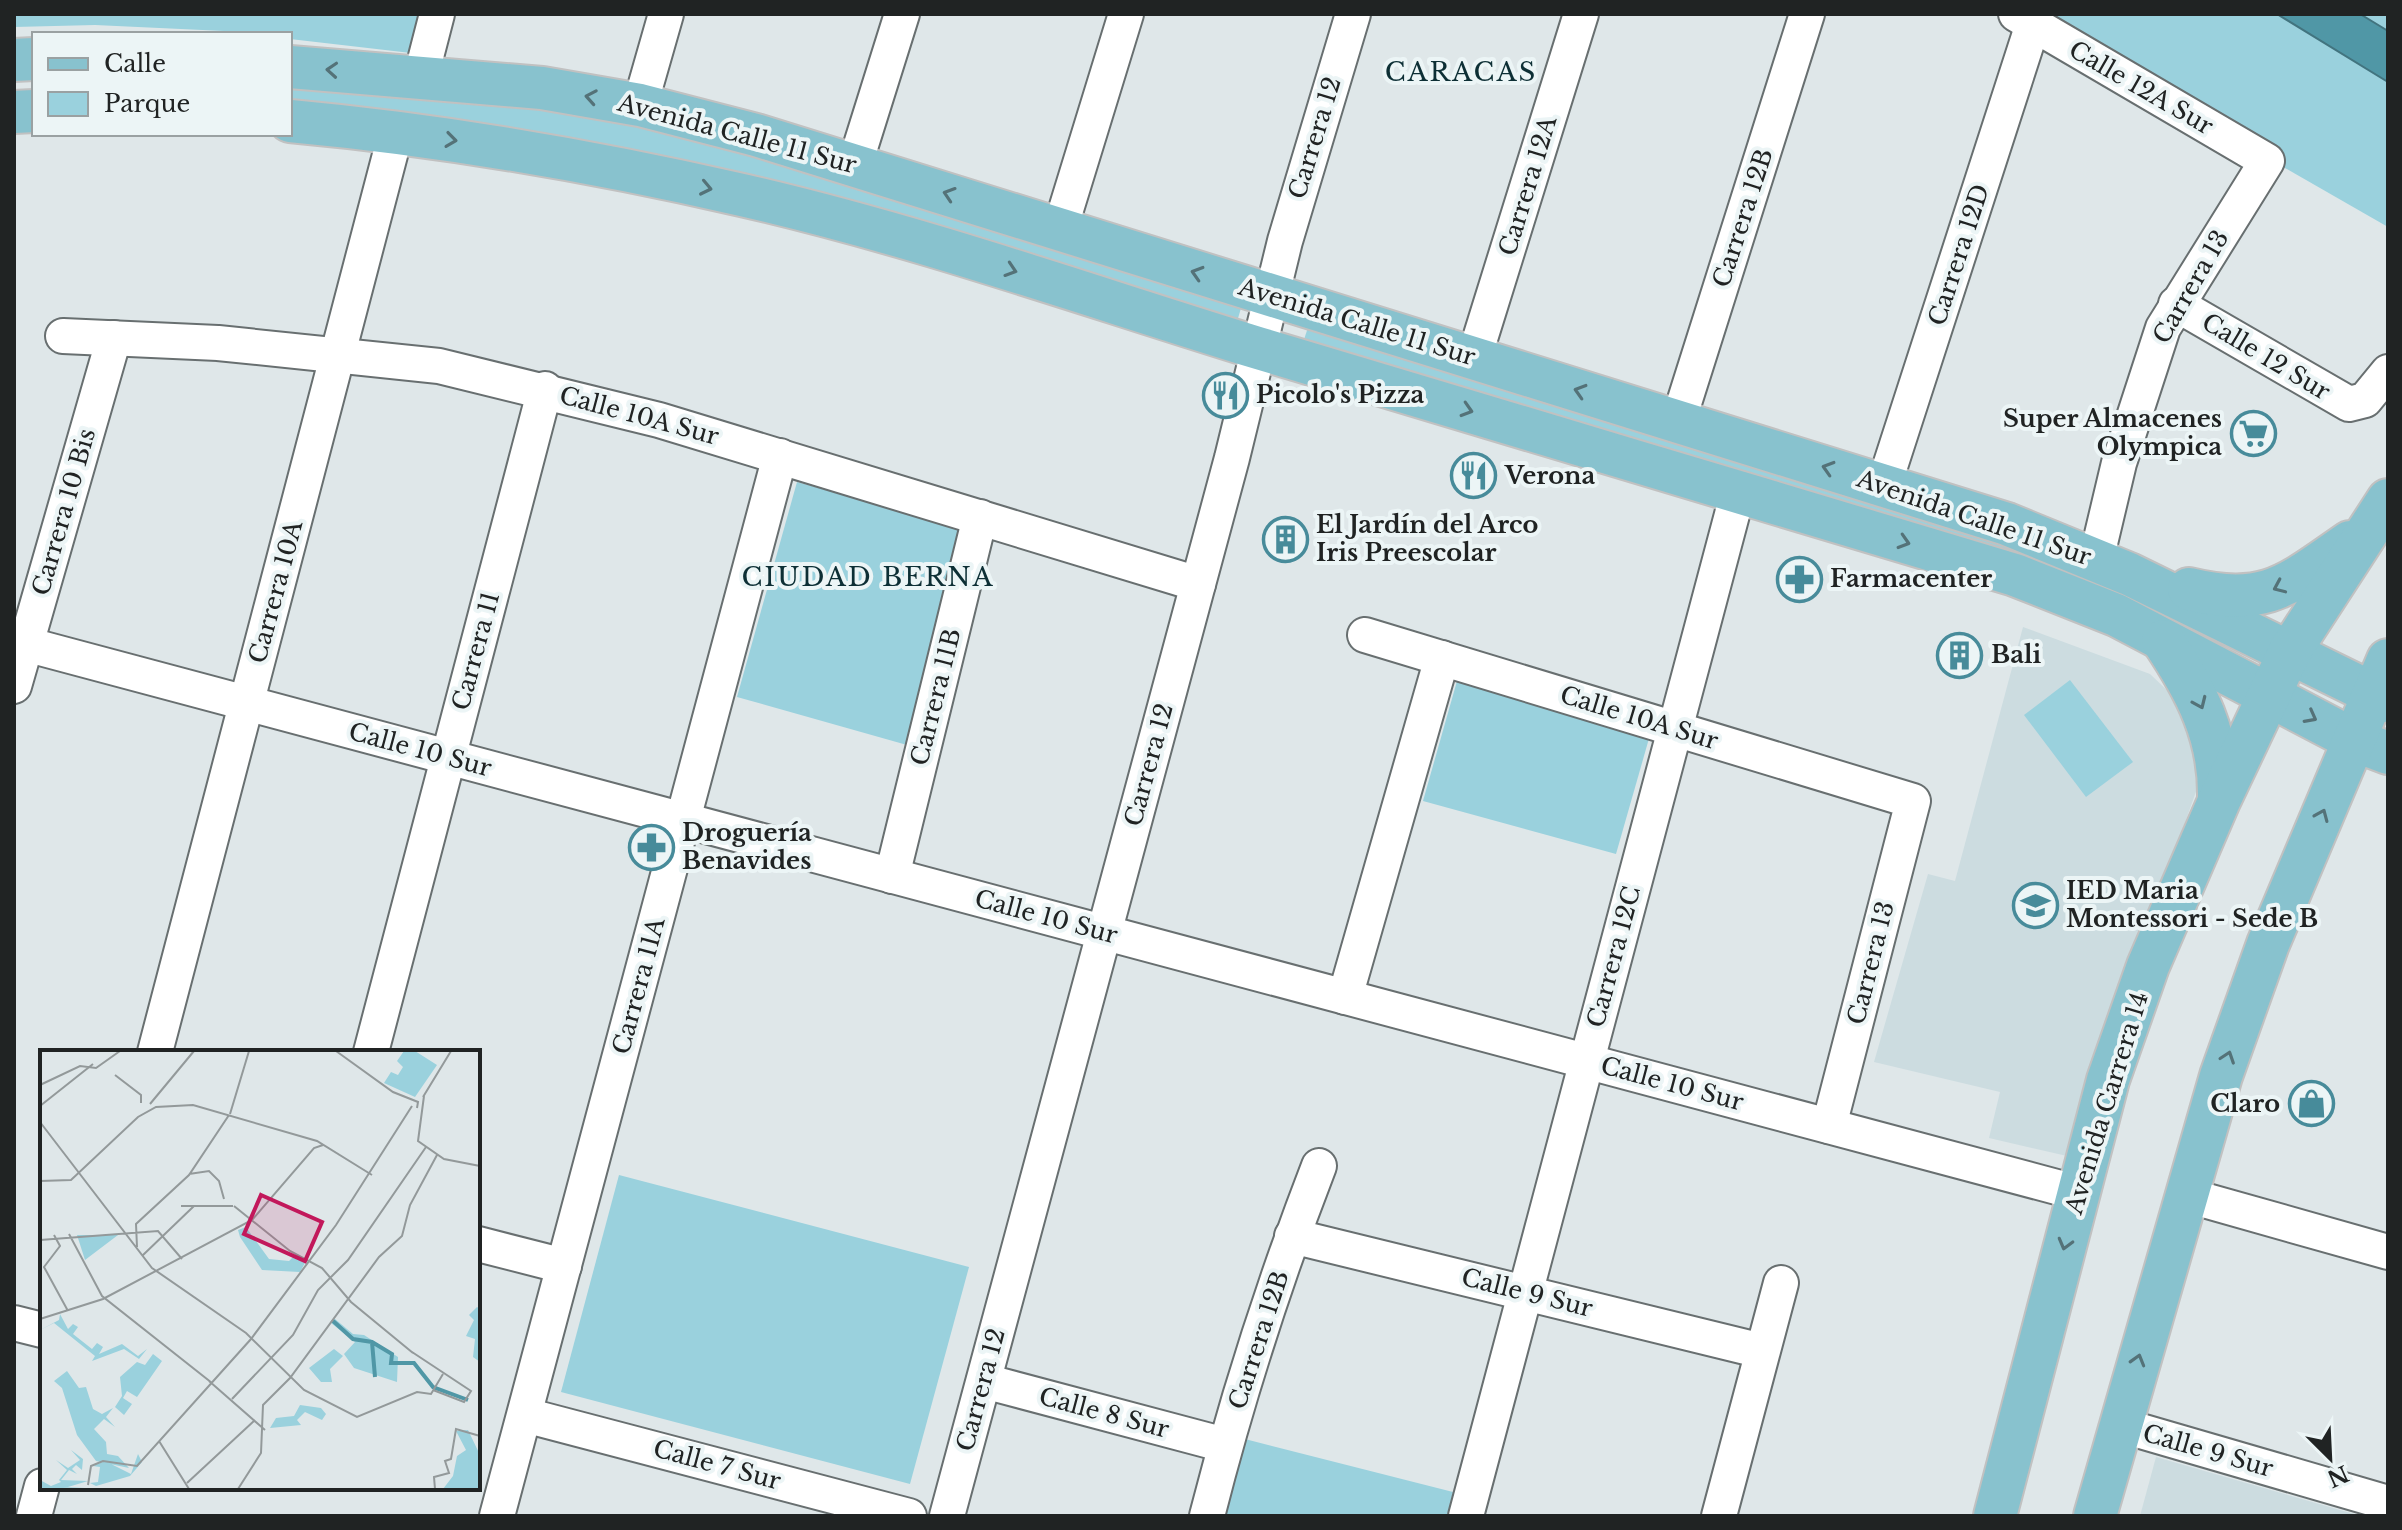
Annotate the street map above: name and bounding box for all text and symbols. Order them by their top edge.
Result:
legend [32,32,292,136]
street label: Calle 12A Sur [2064,35,2219,141]
text: Calle [104,49,166,78]
district label: CARACAS [1385,56,1537,88]
one-way arrow [325,62,338,79]
street label: Carrera 12 [1282,73,1347,202]
street label: Avenida Calle 11 Sur [614,87,860,179]
text: Parque [104,89,190,118]
one-way arrow [584,89,597,106]
street label: Carrera 12A [1493,112,1563,259]
one-way arrow [444,131,458,148]
street label: Carrera 12B [1706,145,1779,291]
one-way arrow [700,178,713,195]
street label: Carrera 12D [1922,180,1995,329]
one-way arrow [943,187,957,203]
street label: Carrera 13 [2147,225,2235,348]
one-way arrow [1004,261,1018,277]
one-way arrow [1191,266,1205,282]
street label: Avenida Calle 11 Sur [1234,271,1480,372]
street label: Calle 12 Sur [2197,307,2336,406]
restaurant icon: Picolo's Pizza [1201,371,1249,419]
street label: Calle 10A Sur [556,380,722,451]
place label: Picolo's Pizza [1256,380,1425,409]
one-way arrow [1573,384,1587,400]
one-way arrow [1460,401,1473,417]
place label: Super Almacenes Olympica [2003,404,2222,461]
supermarket icon: Super Almacenes Olympica [2229,409,2277,457]
street label: Carrera 10 Bis [26,425,101,599]
restaurant icon: Verona [1450,452,1498,500]
place label: Verona [1504,461,1595,490]
one-way arrow [1822,461,1835,477]
street label: Avenida Calle 11 Sur [1852,463,2096,571]
place label: El Jardín del Arco Iris Preescolar [1316,510,1538,567]
building icon: El Jardín del Arco Iris Preescolar [1261,515,1309,563]
street label: Carrera 10A [243,517,309,666]
one-way arrow [1896,533,1910,549]
pharmacy icon: Farmacenter [1775,555,1823,603]
district label: CIUDAD BERNA [741,561,995,593]
place label: Farmacenter [1830,564,1992,593]
one-way arrow [2273,577,2287,593]
street label: Carrera 11 [446,588,505,713]
street label: Carrera 11B [904,625,967,768]
building icon: Bali [1936,631,1984,679]
place label: Bali [1991,640,2041,669]
street label: Calle 10A Sur [1557,680,1722,755]
one-way arrow [2191,695,2207,709]
street label: Carrera 12 [1118,700,1179,829]
one-way arrow [2303,707,2317,722]
street label: Calle 10 Sur [346,717,495,783]
one-way arrow [2312,808,2328,823]
place label: Droguería Benavides [682,818,812,875]
pharmacy icon: Droguería Benavides [627,823,675,871]
place label: IED Maria Montessori - Sede B [2066,876,2318,933]
school or university icon: IED Maria Montessori - Sede B [2011,881,2059,929]
street label: Carrera 12C [1581,883,1646,1031]
street label: Calle 10 Sur [972,884,1121,950]
street label: Carrera 13 [1841,898,1900,1027]
street label: Carrera 11A [606,914,671,1057]
street label: Avenida Carrera 14 [2059,988,2154,1218]
inset map [40,1050,480,1490]
street label: Calle 10 Sur [1598,1051,1747,1117]
one-way arrow [2218,1051,2234,1065]
shop icon: Claro [2287,1080,2335,1128]
place label: Claro [2210,1089,2280,1118]
one-way arrow [2058,1236,2075,1250]
street label: Calle 9 Sur [1459,1262,1596,1323]
street label: Carrera 12B [1222,1267,1295,1413]
street label: Carrera 12 [950,1325,1011,1454]
one-way arrow [2129,1353,2145,1367]
street label: Calle 8 Sur [1036,1381,1173,1444]
street label: Calle 9 Sur [2140,1418,2277,1483]
north arrow [2290,1418,2370,1498]
street label: Calle 7 Sur [650,1434,785,1496]
text: N [2323,1459,2353,1492]

